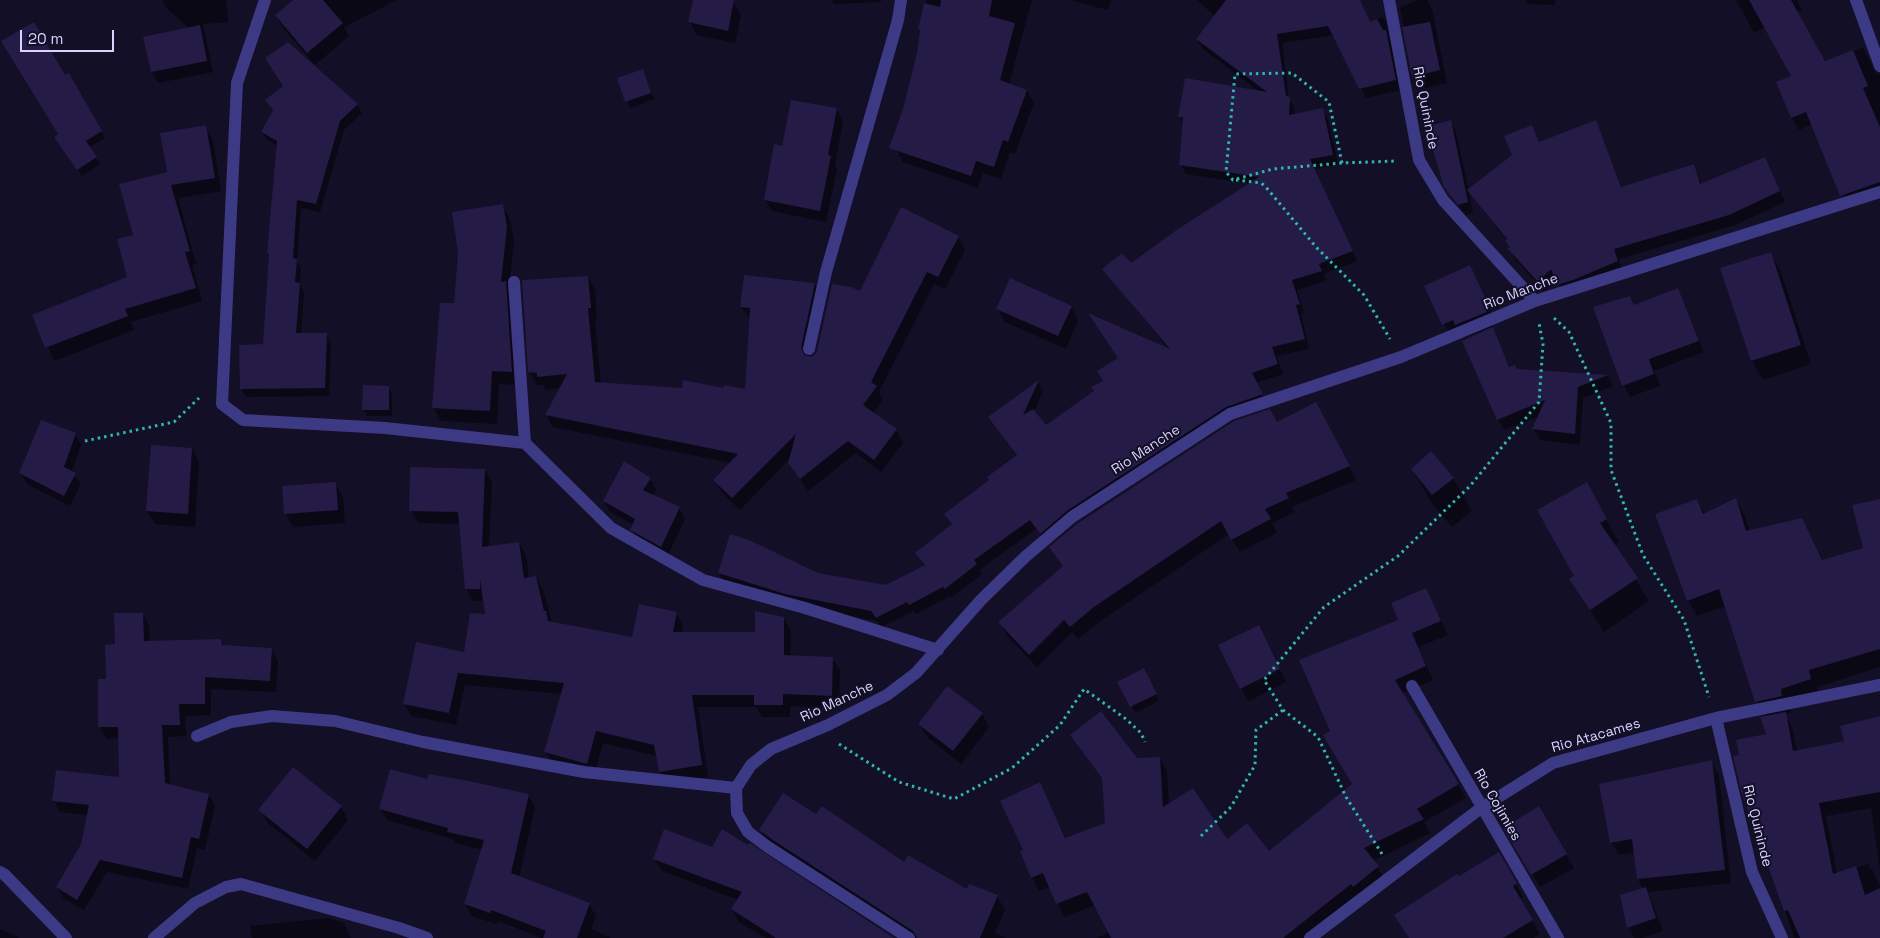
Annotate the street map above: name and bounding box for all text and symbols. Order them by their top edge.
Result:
scale bar [22,20,116,52]
text: 20 m [28,29,63,48]
street label: Rio Quininde [1409,65,1441,151]
street label: Rio Manche [1481,270,1561,314]
street label: Rio Manche [1109,422,1183,478]
street label: Rio Manche [798,678,876,726]
street label: Rio Atacames [1550,715,1642,757]
street label: Rio Cojimies [1470,766,1524,844]
street label: Rio Quininde [1739,783,1775,869]

